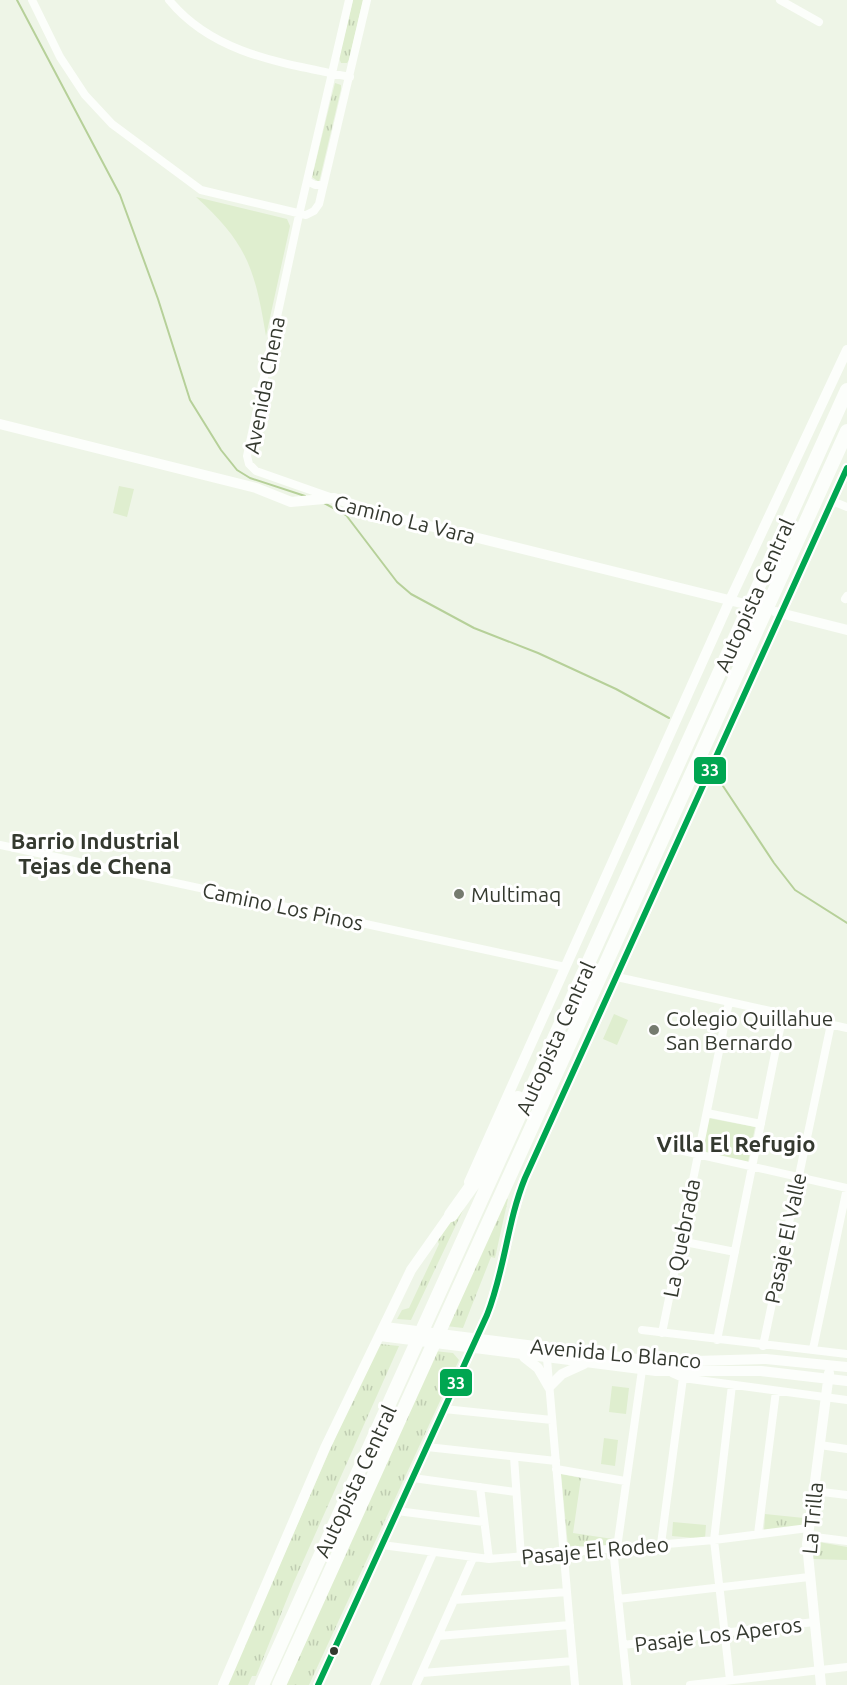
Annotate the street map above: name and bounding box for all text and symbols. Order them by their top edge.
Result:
street label: Avenida Chena [239,314,289,456]
street label: Camino La Vara [332,490,478,548]
street label: Autopista Central [709,515,799,675]
line badge: 33 [693,756,727,785]
text: 33 [701,761,719,779]
district label: Barrio Industrial Tejas de Chena [11,828,180,878]
street label: Camino Los Pinos [200,877,366,935]
place label: Multimaq [471,882,561,906]
marker: Multimaq [452,887,466,901]
street label: Autopista Central [510,958,600,1118]
place label: Colegio Quillahue San Bernardo [666,1006,833,1054]
marker: Colegio Quillahue San Bernardo [647,1023,661,1037]
district label: Villa El Refugio [657,1131,815,1156]
street label: Pasaje El Valle [759,1170,811,1306]
street label: La Quebrada [658,1177,704,1299]
street label: Avenida Lo Blanco [529,1334,703,1372]
line badge: 33 [439,1368,473,1397]
text: 33 [447,1374,465,1392]
street label: Autopista Central [309,1401,401,1561]
street label: La Trilla [797,1481,827,1555]
street label: Pasaje El Rodeo [520,1532,670,1568]
street label: Pasaje Los Aperos [633,1612,803,1656]
unlabelled marker [328,1645,340,1657]

